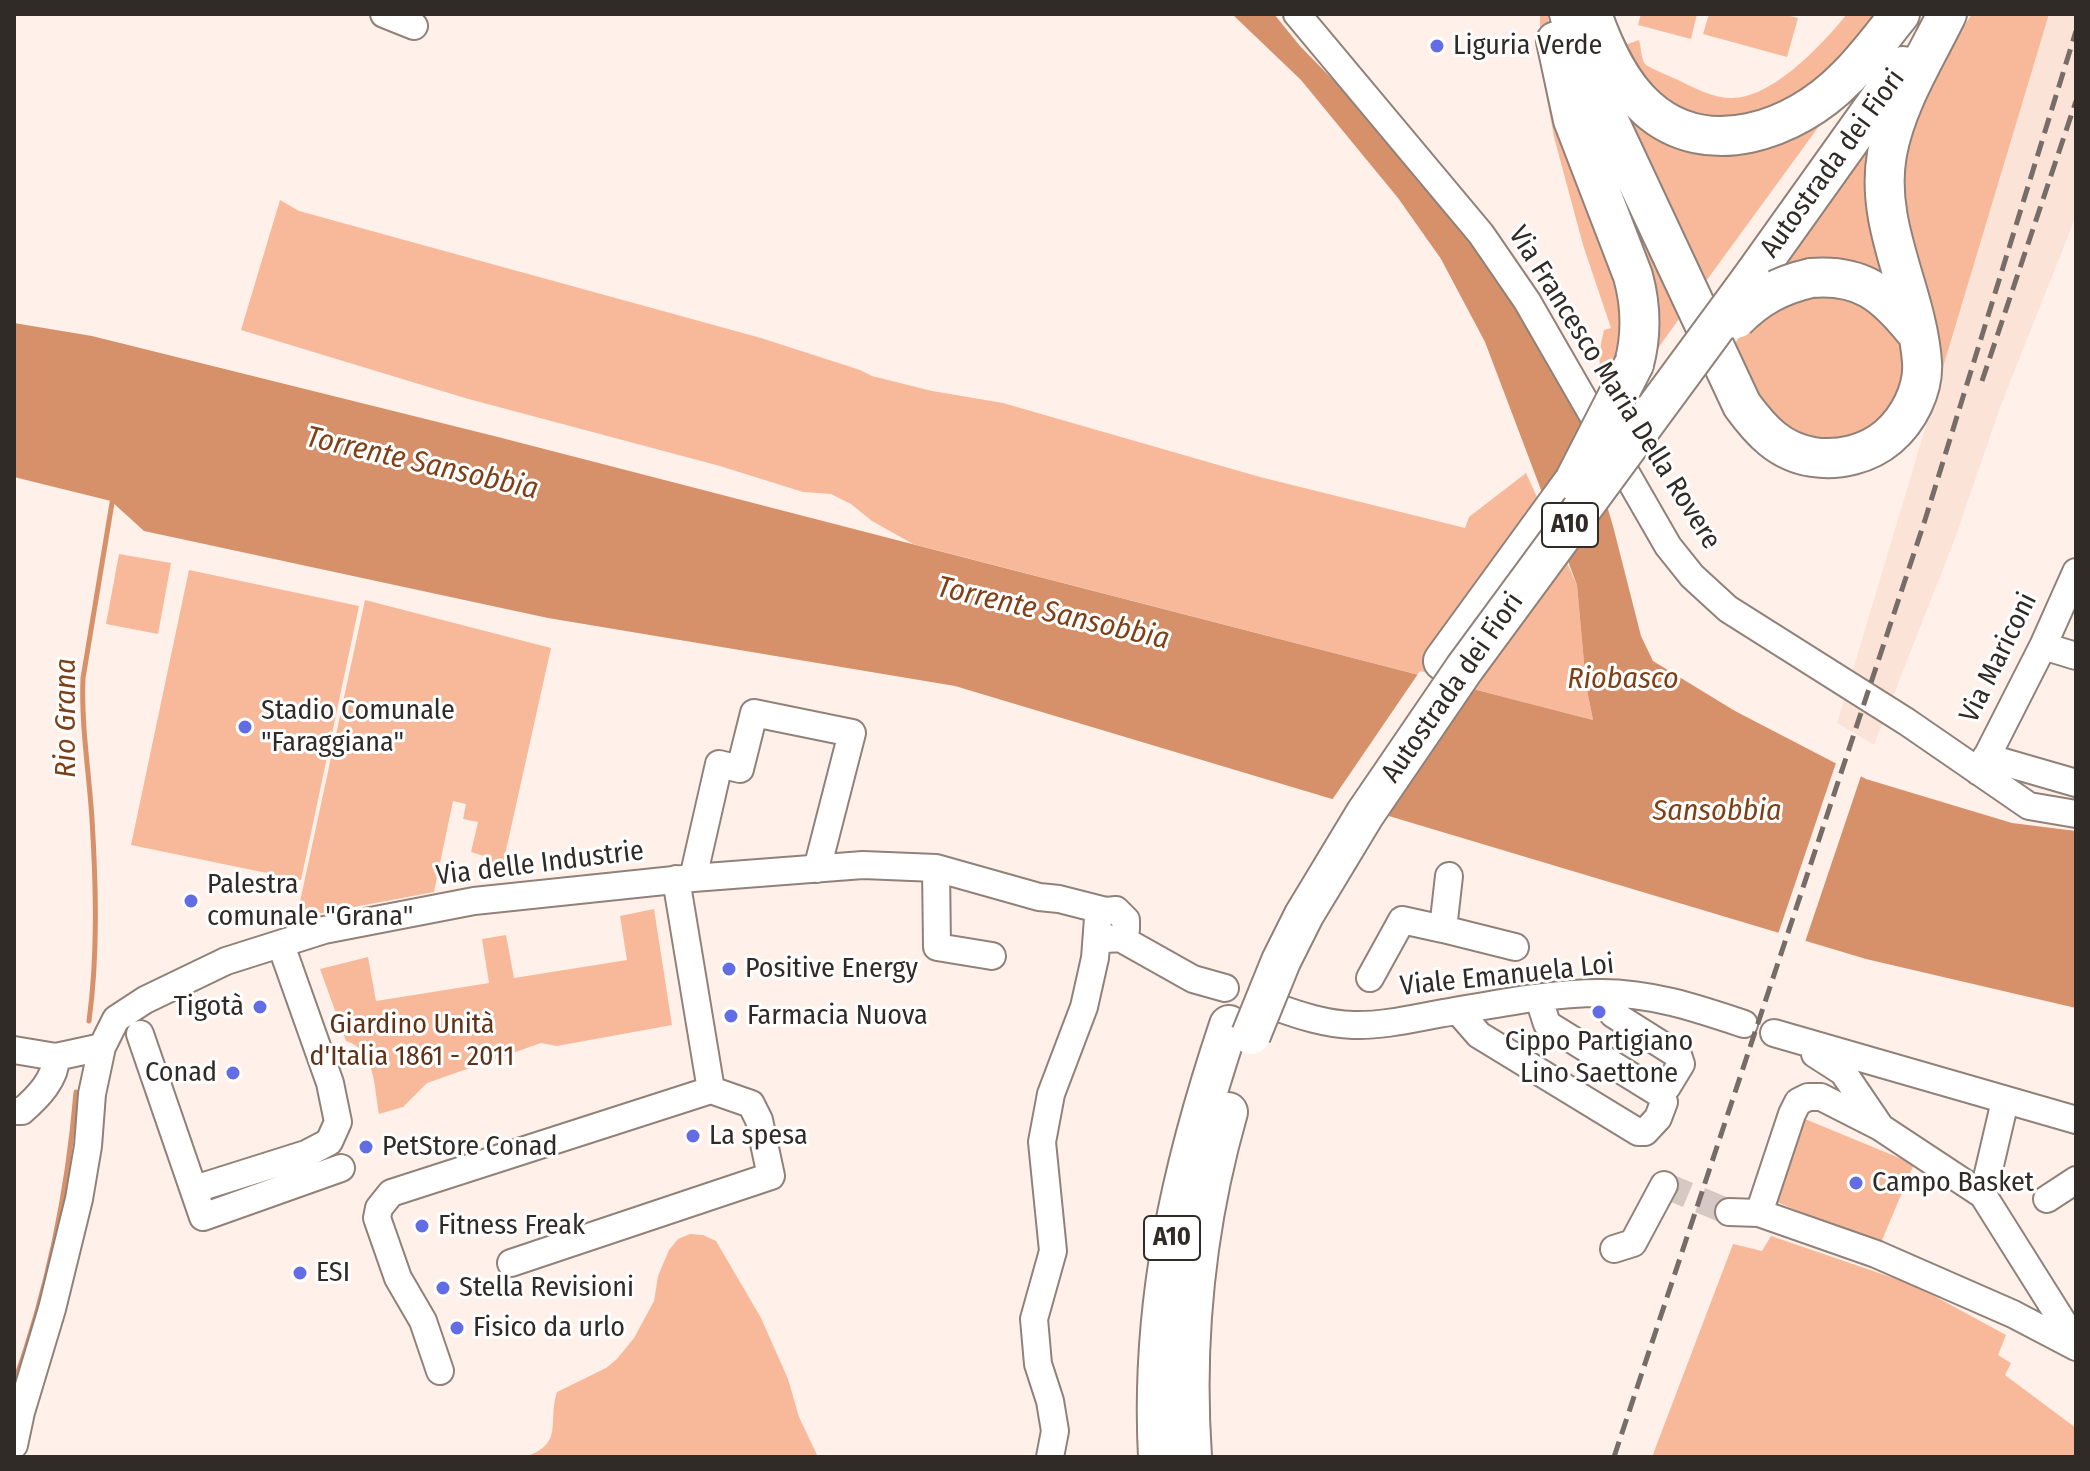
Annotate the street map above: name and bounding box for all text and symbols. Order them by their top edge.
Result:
place label: Liguria Verde [1453,29,1602,63]
marker: Liguria Verde [1428,37,1446,55]
street label: Autostrada dei Fiori [1753,63,1913,265]
street label: Via Francesco Maria Della Rovere [1501,220,1727,556]
water label: Torrente Sansobbia [302,420,542,508]
road number: A10 [1542,503,1598,547]
water label: Torrente Sansobbia [933,570,1173,658]
street label: Autostrada dei Fiori [1375,586,1531,790]
street label: Via Mariconi [1953,588,2045,728]
water label: Rio Grana [49,658,85,778]
water label: Riobasco [1567,662,1679,698]
place label: Stadio Comunale "Faraggiana" [261,694,455,760]
marker: Stadio Comunale "Faraggiana" [236,718,254,736]
water label: Sansobbia [1652,794,1782,830]
street label: Via delle Industrie [434,835,646,893]
place label: Palestra comunale "Grana" [207,868,413,934]
marker: Palestra comunale "Grana" [182,892,200,910]
street label: Viale Emanuela Loi [1398,948,1616,1004]
place label: Positive Energy [745,952,918,986]
marker: Positive Energy [720,960,738,978]
place label: Tigotà [174,990,244,1024]
marker: Tigotà [251,998,269,1016]
place label: Farmacia Nuova [747,999,928,1033]
marker: Cippo Partigiano Lino Saettone [1590,1003,1608,1021]
marker: Farmacia Nuova [722,1007,740,1025]
park label: Giardino Unità d'Italia 1861 - 2011 [310,1008,514,1074]
place label: Cippo Partigiano Lino Saettone [1505,1025,1693,1091]
place label: Conad [145,1056,217,1090]
marker: Conad [224,1064,242,1082]
place label: La spesa [709,1119,808,1153]
marker: La spesa [684,1127,702,1145]
place label: PetStore Conad [382,1130,557,1164]
marker: PetStore Conad [357,1138,375,1156]
place label: Campo Basket [1872,1166,2034,1200]
marker: Campo Basket [1847,1174,1865,1192]
place label: Fitness Freak [438,1209,585,1243]
road number: A10 [1144,1216,1200,1260]
marker: Fitness Freak [413,1217,431,1235]
place label: ESI [316,1256,350,1290]
marker: ESI [291,1264,309,1282]
place label: Stella Revisioni [459,1271,634,1305]
marker: Stella Revisioni [434,1279,452,1297]
place label: Fisico da urlo [473,1311,625,1345]
marker: Fisico da urlo [448,1319,466,1337]

